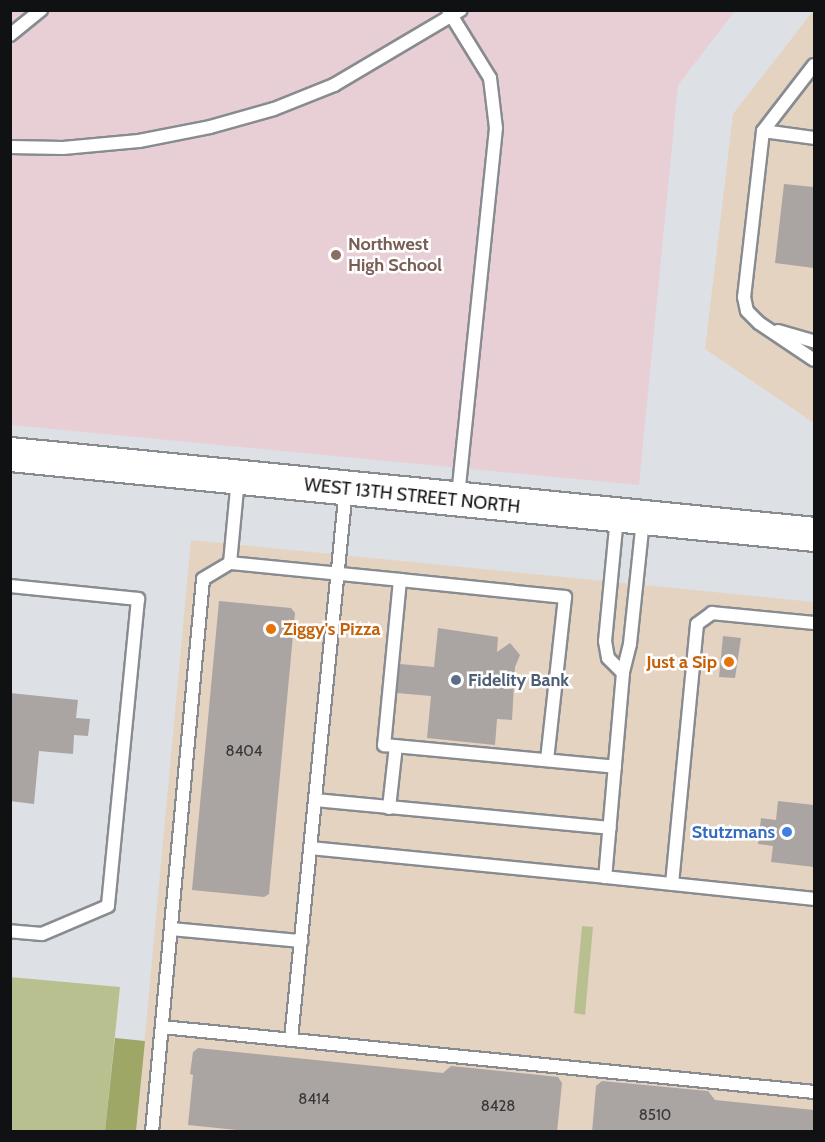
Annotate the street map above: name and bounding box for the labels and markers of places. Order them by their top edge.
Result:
place label: Northwest High School [348,234,442,276]
marker: Northwest High School [329,248,343,262]
place label: Ziggy's Pizza [283,618,380,640]
marker: Ziggy's Pizza [264,622,278,636]
place label: Just a Sip [646,651,717,673]
marker: Just a Sip [722,655,736,669]
place label: Fidelity Bank [468,669,569,691]
marker: Fidelity Bank [449,673,463,687]
place label: Stutzmans [692,821,775,843]
marker: Stutzmans [780,825,794,839]

